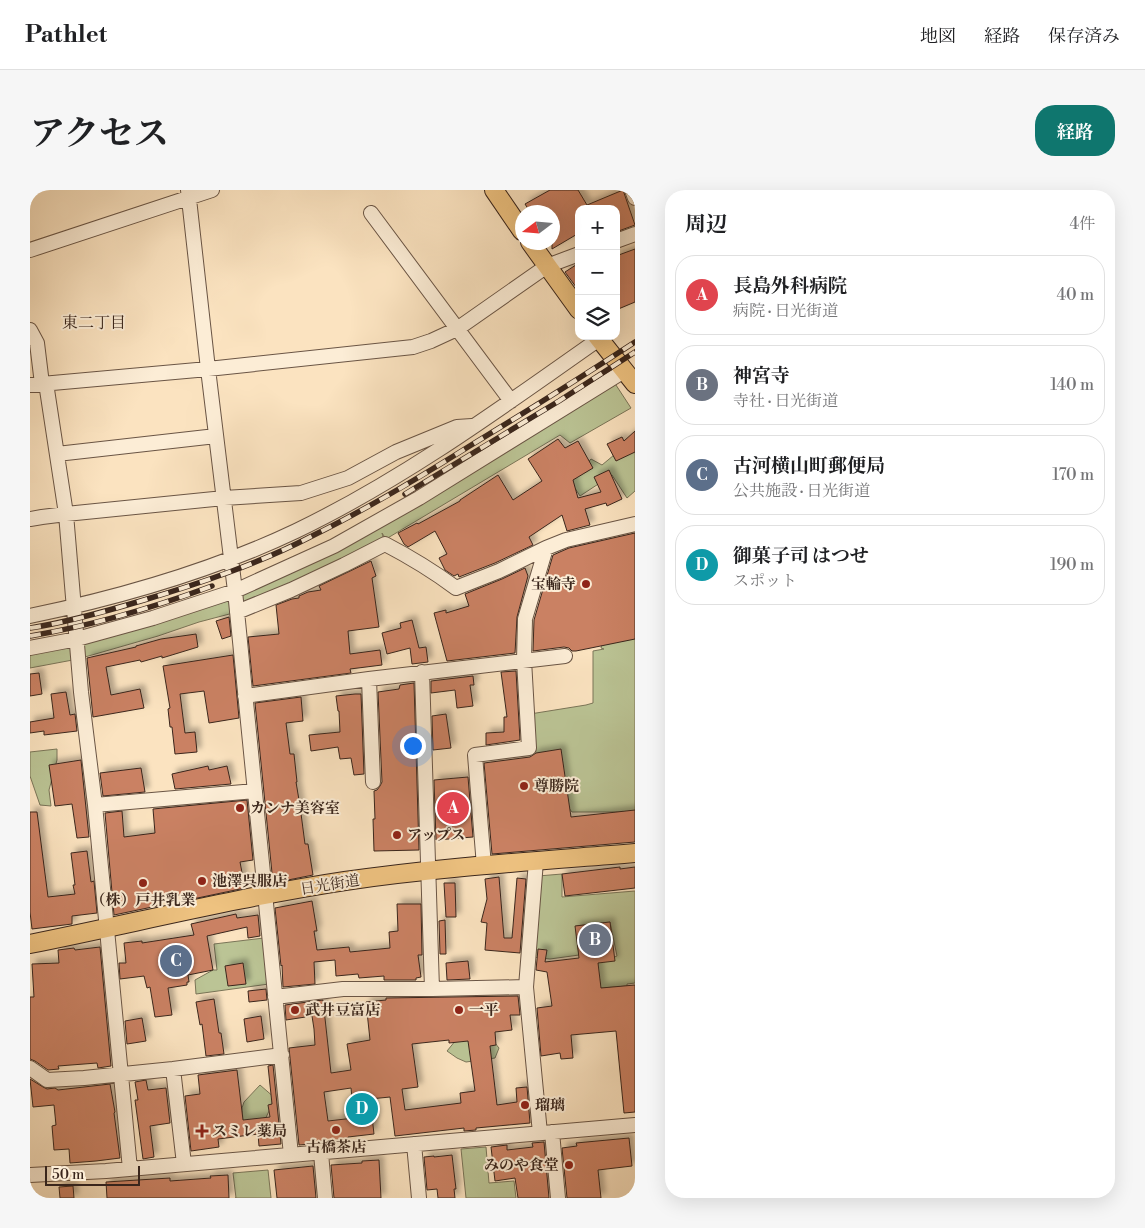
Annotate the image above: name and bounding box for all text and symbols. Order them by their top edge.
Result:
text: Pathlet [25,20,107,50]
text: 地図 [920,25,956,48]
text: 経路 [984,25,1020,48]
text: 保存済み [1048,25,1120,48]
button: 経路 [1035,105,1115,156]
text: アクセス [30,113,169,156]
north arrow [515,205,560,250]
map controls [575,205,620,340]
button: + [575,205,620,250]
text: 周辺 [685,212,727,238]
text: 4件 [1069,214,1095,234]
button: − [575,250,620,295]
text: 長島外科病院 [733,274,847,298]
text: A [696,285,708,305]
text: 40 m [1057,285,1094,305]
button: layers [575,295,620,340]
text: 病院 · 日光街道 [733,301,838,321]
district label: 東二丁目 [62,313,126,333]
text: 神宮寺 [733,364,790,388]
text: B [696,375,708,395]
text: 140 m [1050,375,1094,395]
text: 寺社 · 日光街道 [733,391,838,411]
text: 古河横山町郵便局 [733,454,885,478]
text: C [696,465,708,485]
text: 170 m [1052,465,1094,485]
text: 公共施設 · 日光街道 [733,481,870,501]
text: 御菓子司 はつせ [733,544,869,568]
text: D [696,555,708,575]
text: 190 m [1050,555,1094,575]
text: スポット [733,571,797,591]
place label: 宝輪寺 [531,575,576,594]
marker: 宝輪寺 [580,578,592,590]
your location [400,733,426,759]
place label: 尊勝院 [534,777,579,796]
marker: 尊勝院 [518,780,530,792]
pin: A [437,789,469,827]
place label: カンナ美容室 [250,799,340,818]
marker: カンナ美容室 [234,802,246,814]
place label: アップス [407,826,465,845]
marker: アップス [391,829,403,841]
street label: 日光街道 [299,871,361,899]
place label: 池澤呉服店 [212,872,287,891]
marker: 池澤呉服店 [196,875,208,887]
marker: （株）戸井乳業 [137,877,149,889]
place label: （株）戸井乳業 [90,891,196,910]
pin: B [579,921,611,959]
pin: C [160,942,192,980]
place label: 武井豆富店 [305,1001,380,1020]
place label: 一平 [469,1001,499,1020]
marker: 武井豆富店 [289,1004,301,1016]
marker: 一平 [453,1004,465,1016]
pin: D [346,1090,378,1128]
place label: 瑠璃 [535,1096,565,1115]
marker: 瑠璃 [519,1099,531,1111]
place label: スミレ薬局 [212,1122,287,1141]
marker: 古橋茶店 [330,1124,342,1136]
marker: スミレ薬局 [196,1125,208,1137]
place label: 古橋茶店 [306,1138,366,1157]
place label: みのや食堂 [484,1156,559,1175]
marker: みのや食堂 [563,1159,575,1171]
scale bar [45,1163,140,1186]
text: 50 m [52,1166,84,1184]

